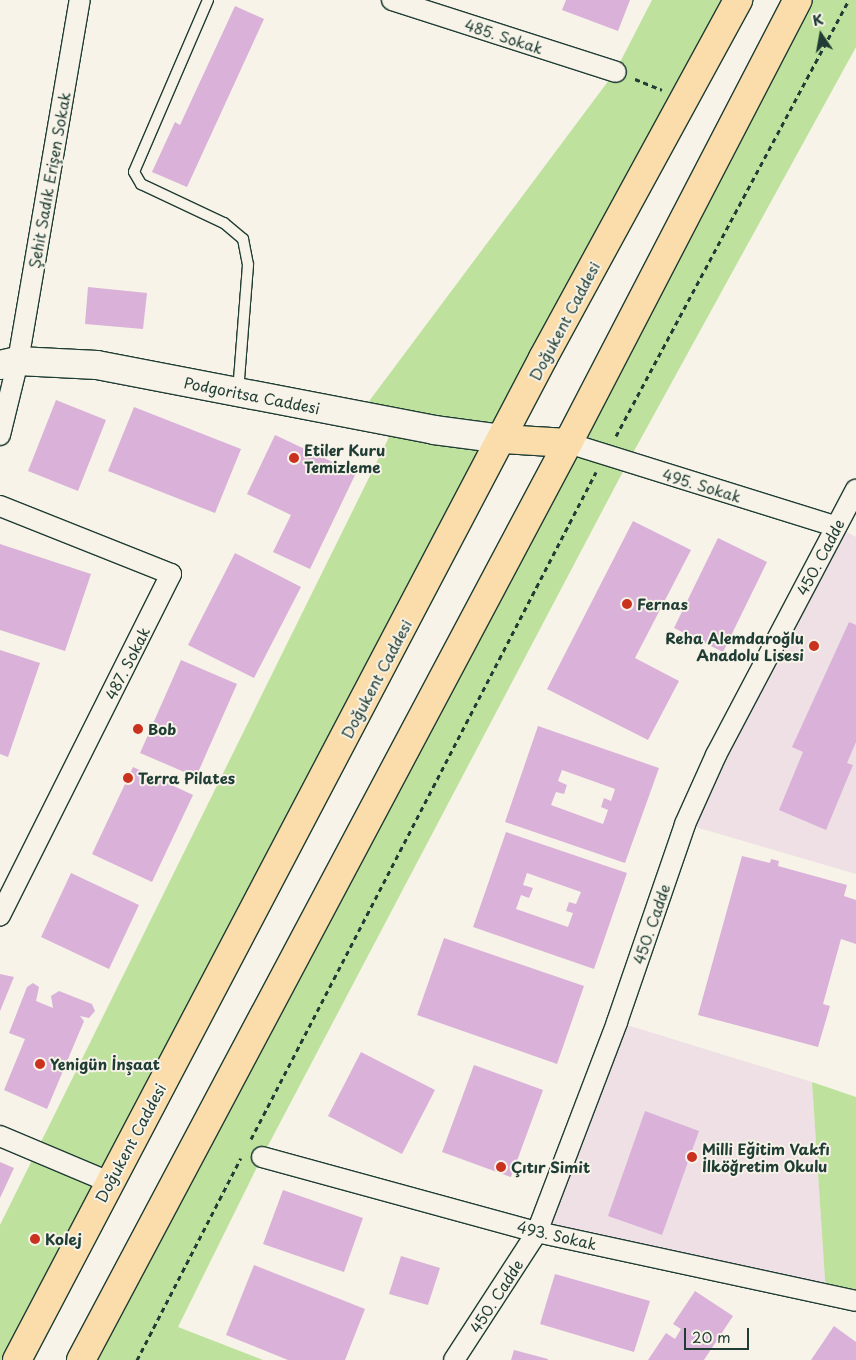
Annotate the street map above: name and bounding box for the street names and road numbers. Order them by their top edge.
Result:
street label: 485. Sokak [462,15,546,57]
street label: Şehit Sadık Erişen Sokak [24,90,74,270]
street label: Doğukent Caddesi [525,258,603,384]
street label: Podgoritsa Caddesi [183,373,321,417]
street label: 495. Sokak [660,464,744,506]
street label: 450. Cadde [792,516,848,598]
street label: Doğukent Caddesi [337,616,415,742]
street label: 487. Sokak [101,623,153,703]
street label: 450. Cadde [629,881,673,967]
street label: Doğukent Caddesi [91,1080,169,1206]
street label: 493. Sokak [515,1217,599,1253]
street label: 450. Cadde [466,1256,526,1336]

